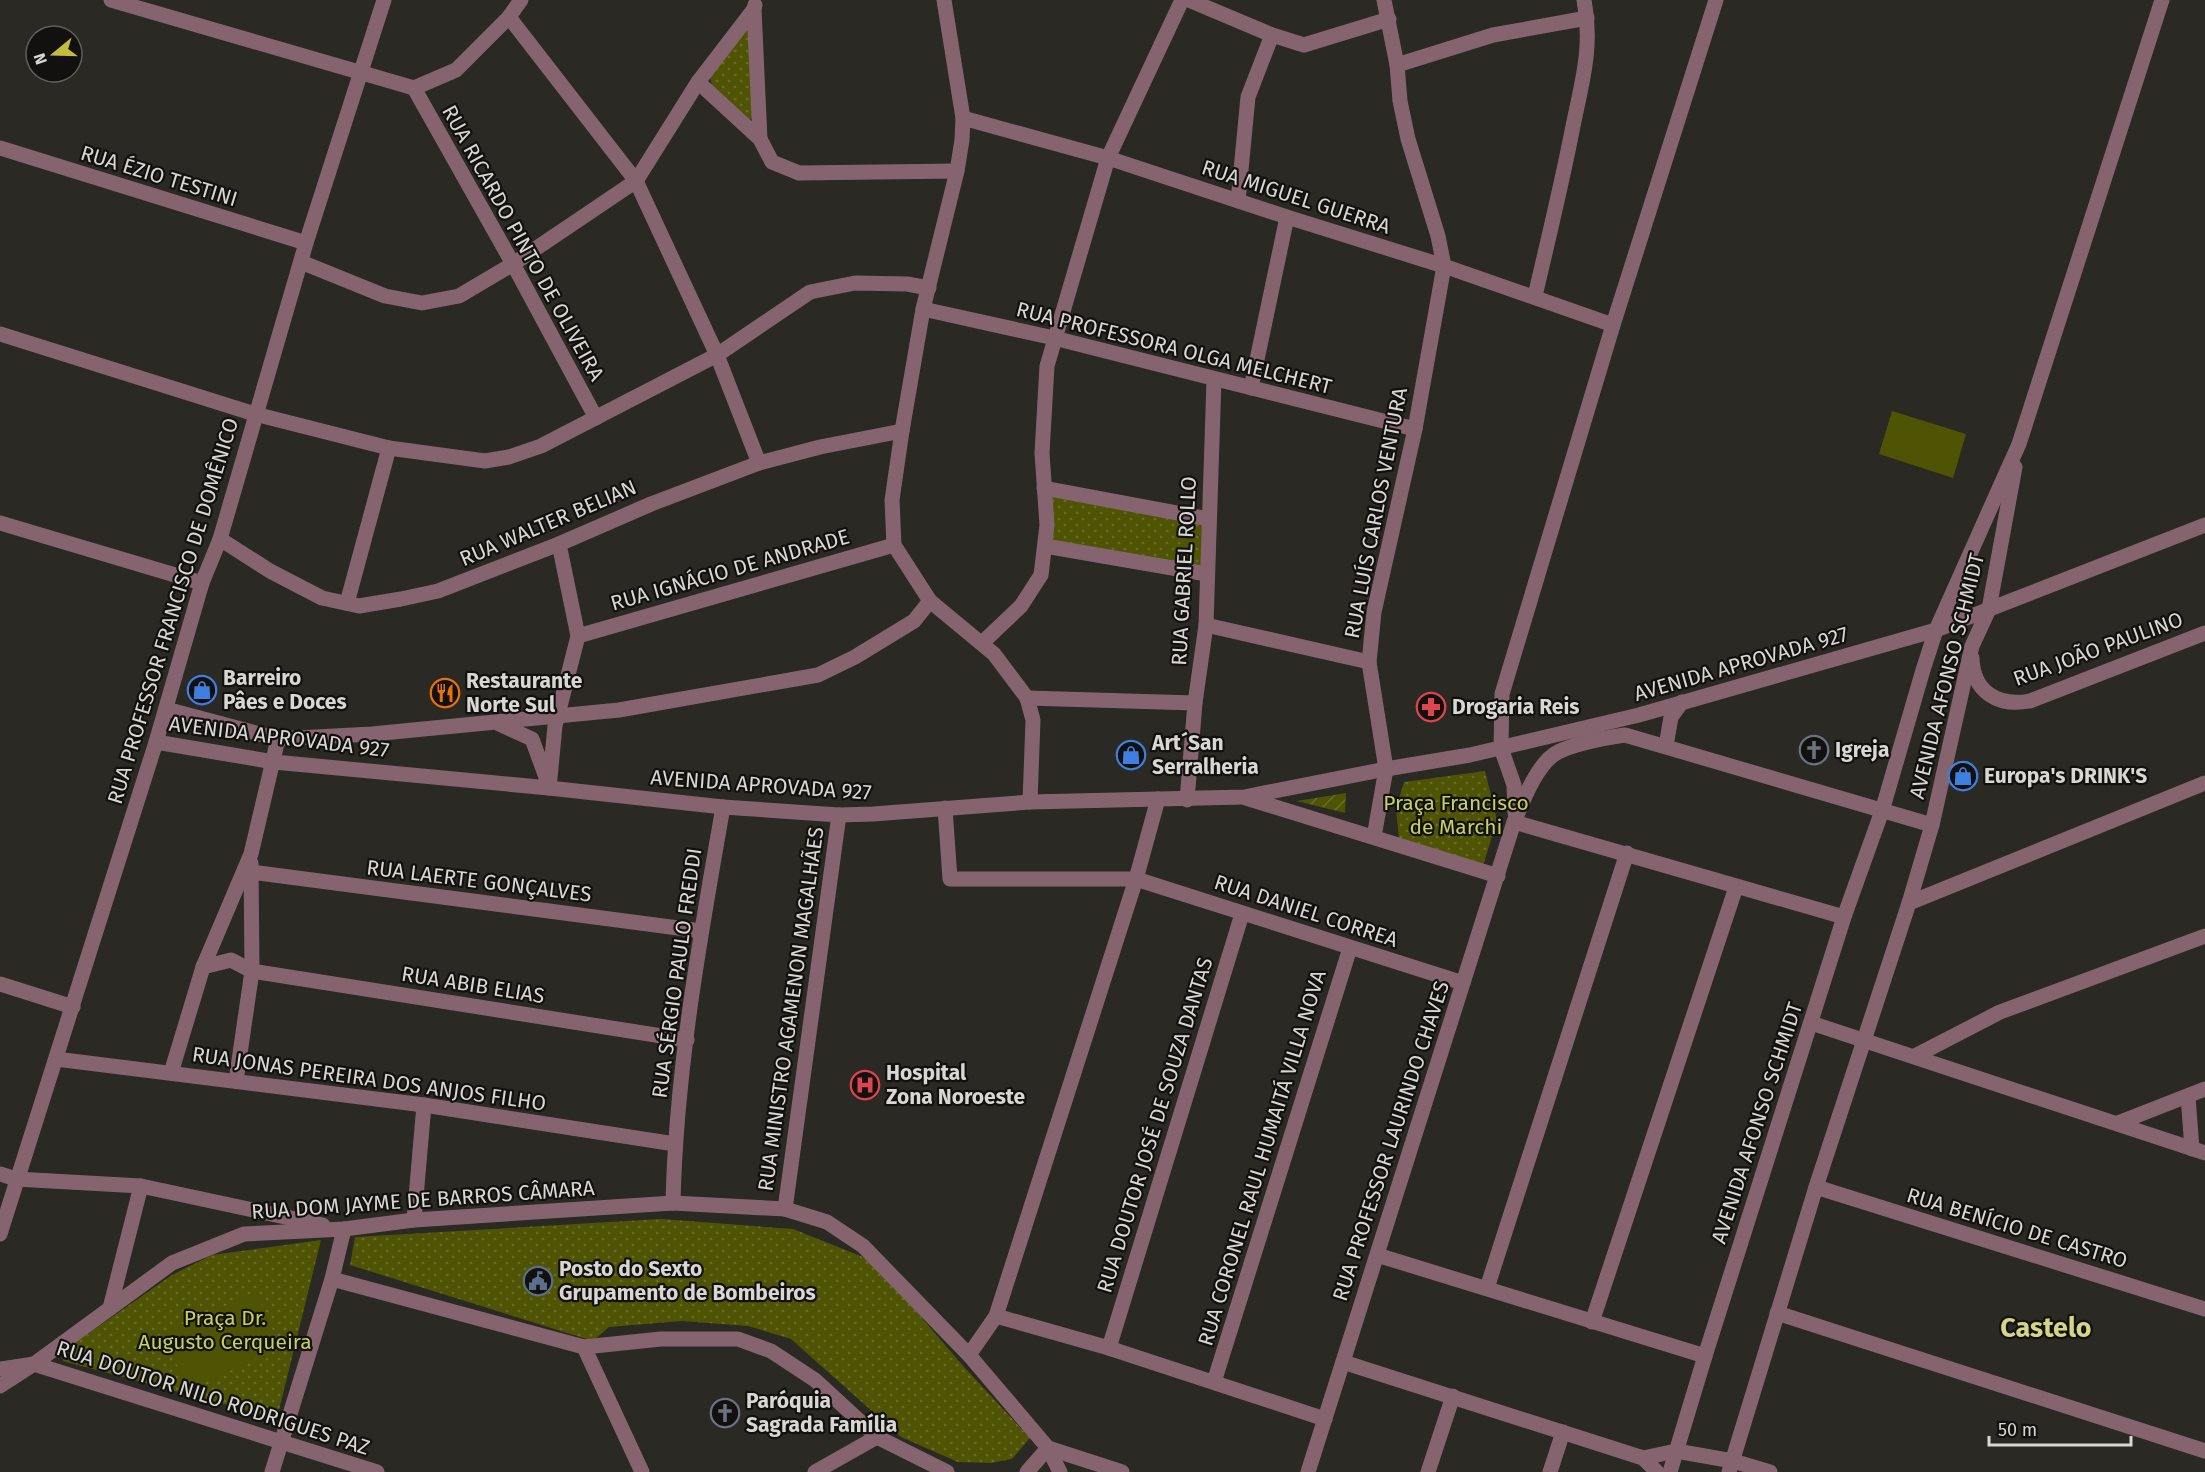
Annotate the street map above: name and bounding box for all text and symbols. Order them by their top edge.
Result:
north arrow [24,24,84,84]
text: N [30,51,51,67]
street label: RUA RICARDO PINTO DE OLIVEIRA [436,101,610,385]
street label: RUA ÉZIO TESTINI [77,140,241,212]
street label: RUA MIGUEL GUERRA [1198,154,1394,240]
street label: RUA PROFESSORA OLGA MELCHERT [1014,296,1335,400]
street label: RUA LUÍS CARLOS VENTURA [1339,385,1413,641]
street label: RUA PROFESSOR FRANCISCO DE DOMÊNICO [102,415,244,807]
street label: RUA WALTER BELIAN [456,474,640,572]
street label: RUA GABRIEL ROLLO [1166,476,1202,666]
street label: RUA IGNÁCIO DE ANDRADE [608,523,852,617]
street label: AVENIDA AFONSO SCHMIDT [1904,550,1990,801]
street label: RUA JOÃO PAULINO [2010,606,2186,692]
street label: AVENIDA APROVADA 927 [1631,621,1851,707]
place label: Barreiro Pâes e Doces [223,665,347,715]
place label: Restaurante Norte Sul [466,668,583,718]
shop icon: Barreiro Pâes e Doces [186,674,218,706]
restaurant icon: Restaurante Norte Sul [429,677,461,709]
pharmacy icon: Drogaria Reis [1415,691,1447,723]
place label: Drogaria Reis [1452,694,1579,720]
street label: AVENIDA APROVADA 927 [167,711,391,763]
place label: Art´San Serralheria [1151,730,1259,780]
church icon: Igreja [1798,734,1830,766]
place label: Igreja [1835,737,1890,763]
shop icon: Art´San Serralheria [1115,739,1147,771]
shop icon: Europa's DRINK'S [1947,760,1979,792]
place label: Europa's DRINK'S [1984,763,2147,789]
street label: AVENIDA APROVADA 927 [650,764,872,806]
park label: Praça Francisco de Marchi [1383,790,1529,840]
street label: RUA MINISTRO AGAMENON MAGALHÃES [753,825,829,1193]
street label: RUA SÉRGIO PAULO FREDDI [647,846,707,1100]
street label: RUA LAERTE GONÇALVES [365,854,593,908]
street label: RUA DANIEL CORREA [1211,869,1401,953]
street label: RUA DOUTOR JOSÉ DE SOUZA DANTAS [1091,954,1219,1296]
street label: RUA ABIB ELIAS [400,961,546,1009]
street label: RUA CORONEL RAUL HUMAITÁ VILLA NOVA [1192,967,1332,1349]
street label: RUA PROFESSOR LAURINDO CHAVES [1327,978,1455,1304]
street label: AVENIDA AFONSO SCHMIDT [1706,999,1808,1247]
street label: RUA JONAS PEREIRA DOS ANJOS FILHO [190,1041,548,1117]
place label: Hospital Zona Noroeste [886,1060,1026,1110]
hospital icon: Hospital Zona Noroeste [849,1069,881,1101]
street label: RUA DOM JAYME DE BARROS CÂMARA [250,1175,596,1225]
street label: RUA BENÍCIO DE CASTRO [1903,1182,2131,1274]
place label: Posto do Sexto Grupamento de Bombeiros [559,1256,816,1306]
public building icon: Posto do Sexto Grupamento de Bombeiros [522,1265,554,1297]
park label: Praça Dr. Augusto Cerqueira [138,1305,312,1355]
district label: Castelo [2000,1312,2092,1344]
street label: RUA DOUTOR NILO RODRIGUES PAZ [53,1335,373,1461]
place label: Paróquia Sagrada Família [746,1388,897,1438]
church icon: Paróquia Sagrada Família [709,1397,741,1429]
scale bar [1989,1409,2132,1447]
text: 50 m [1998,1419,2037,1441]

